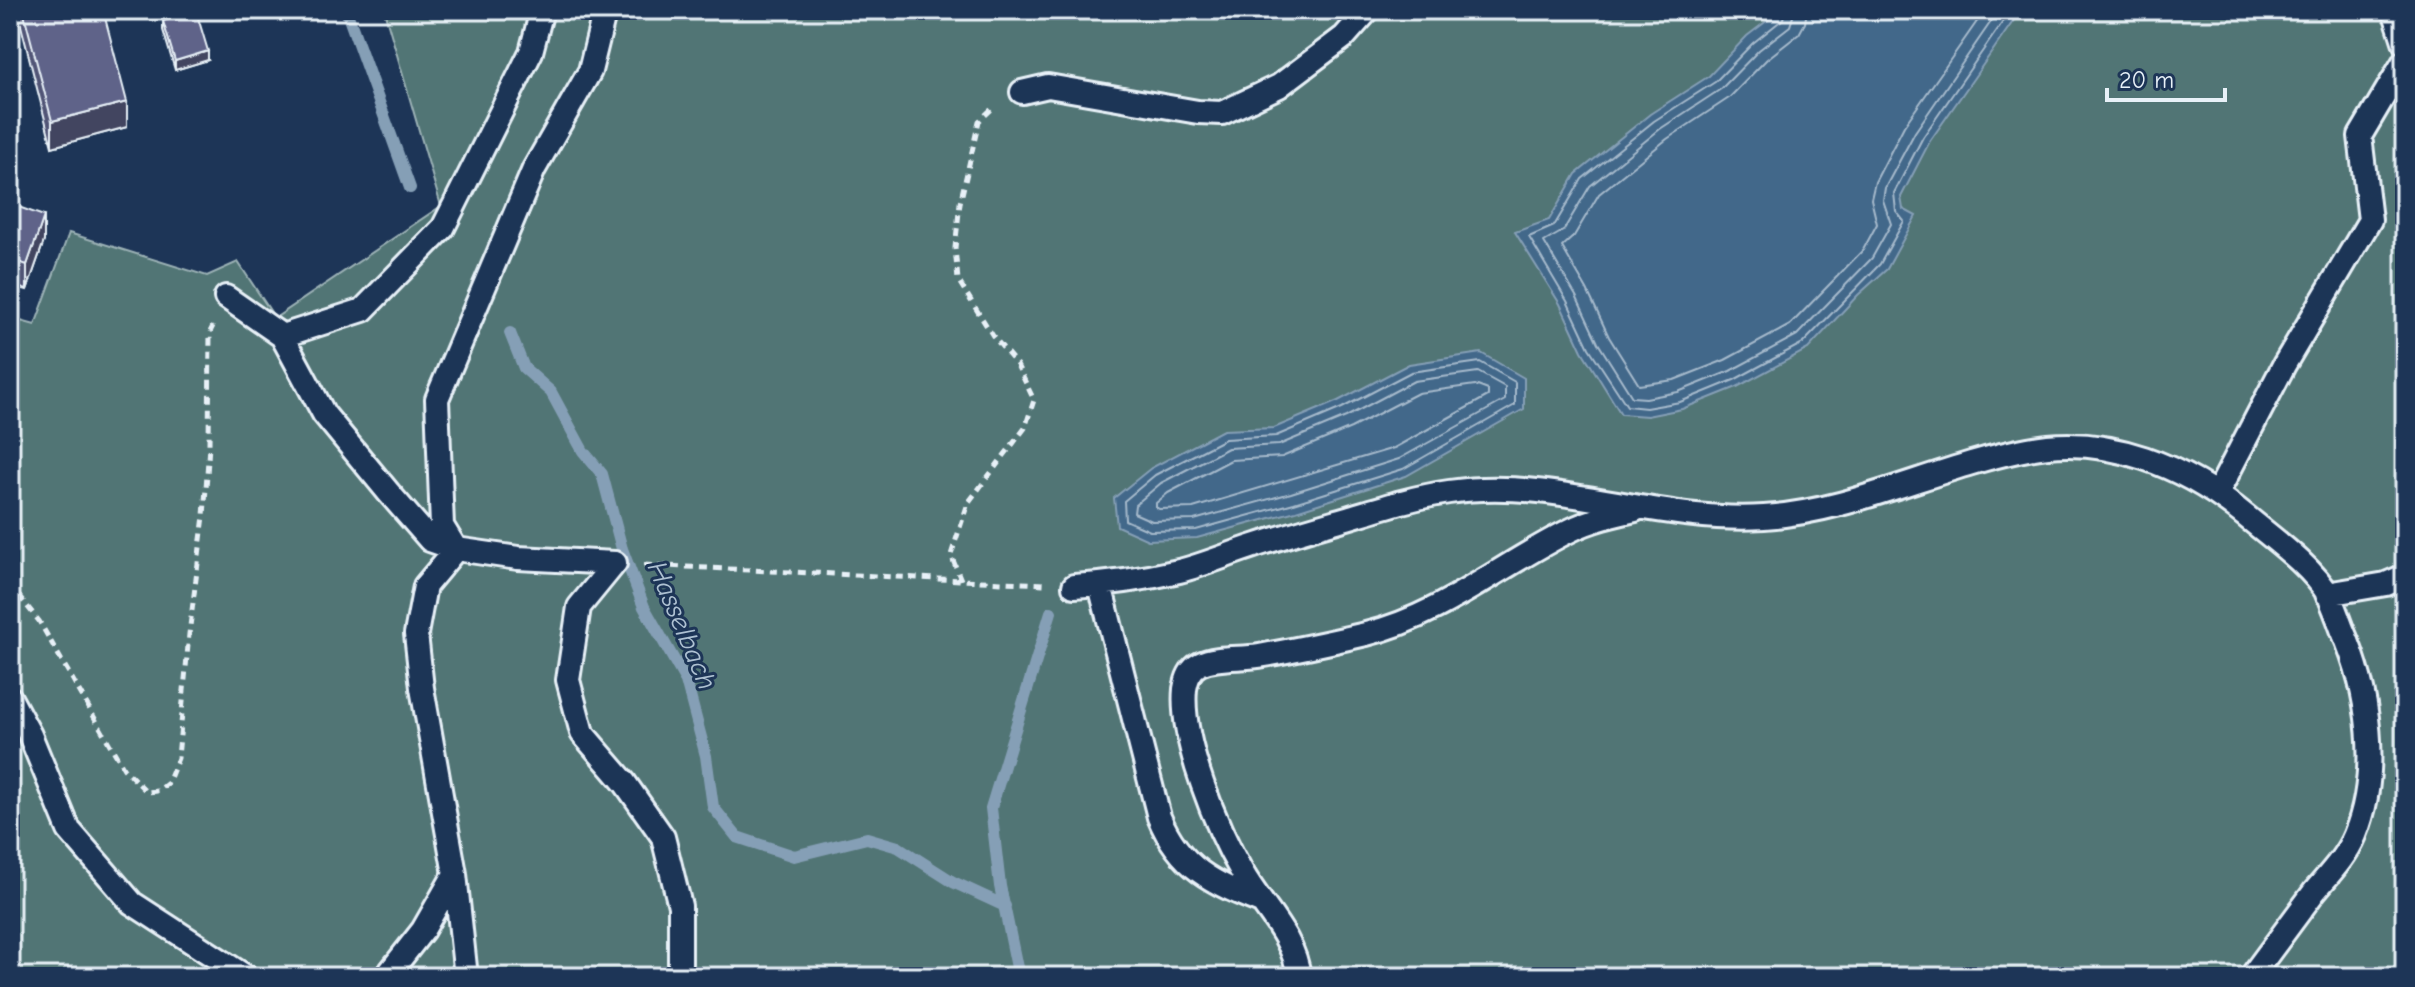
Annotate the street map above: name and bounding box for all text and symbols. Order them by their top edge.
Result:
scale bar [2107,52,2225,102]
text: 20 m [2119,66,2174,94]
water label: Hasselbach [641,556,723,694]

